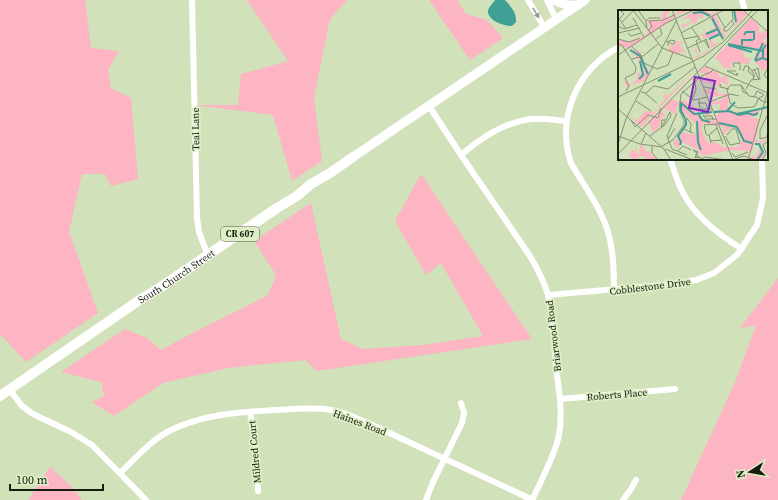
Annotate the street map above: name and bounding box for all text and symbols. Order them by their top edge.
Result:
one-way arrow [532,8,540,18]
inset map [618,10,768,160]
street label: Teal Lane [189,107,202,151]
road number: CR 607 [221,227,259,241]
street label: South Church Street [135,246,218,306]
street label: Cobblestone Drive [609,275,691,298]
street label: Briarwood Road [543,299,564,372]
street label: Roberts Place [586,385,648,404]
street label: Haines Road [331,406,389,439]
street label: Mildred Court [245,419,264,484]
north arrow [730,452,770,492]
scale bar [10,466,103,492]
text: N [733,468,749,479]
text: 100 m [16,472,48,488]

